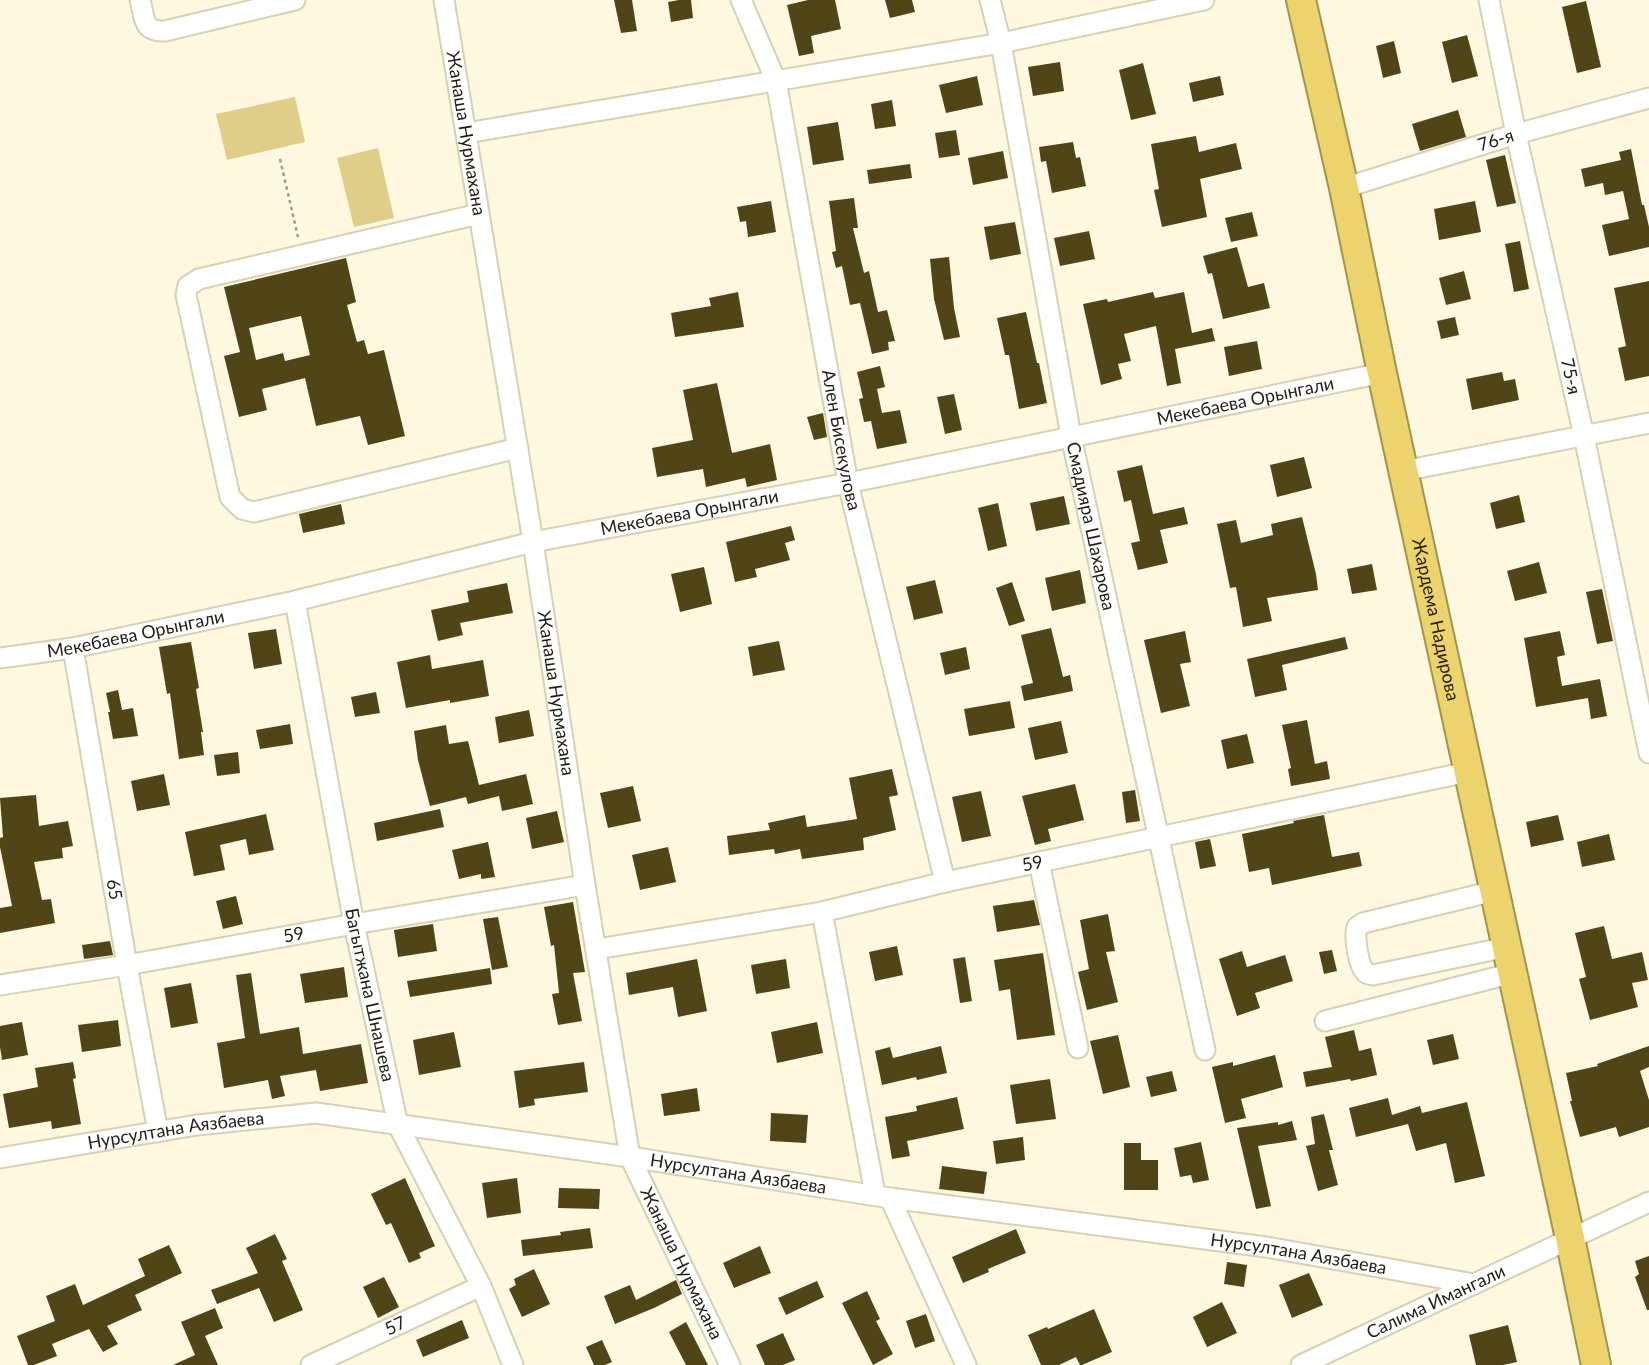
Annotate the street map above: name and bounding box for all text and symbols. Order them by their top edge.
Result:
street label: Жанаша Нурмахана [443,49,491,217]
street label: 76-я [1475,123,1516,155]
street label: 75-я [1557,356,1586,396]
street label: Ален Бисекулова [818,368,866,512]
street label: Мекебаева Орынгали [1155,371,1336,429]
street label: Смадияра Шахарова [1063,440,1121,612]
street label: Мекебаева Орынгали [599,484,780,539]
street label: Жардема Надирова [1408,536,1465,703]
street label: Мекебаева Орынгали [46,604,226,661]
street label: Жанаша Нурмахана [534,609,580,777]
street label: 59 [1020,850,1045,876]
street label: 65 [103,877,128,902]
street label: Багытжана Шнашева [341,906,400,1084]
street label: 59 [281,921,306,947]
street label: Нурсултана Аязбаева [86,1106,265,1153]
street label: Нурсултана Аязбаева [649,1148,828,1198]
street label: Жанаша Нурмахана [636,1183,728,1343]
street label: Нурсултана Аязбаева [1209,1228,1389,1278]
street label: Салима Имангали [1363,1259,1508,1343]
street label: 57 [381,1311,409,1339]

